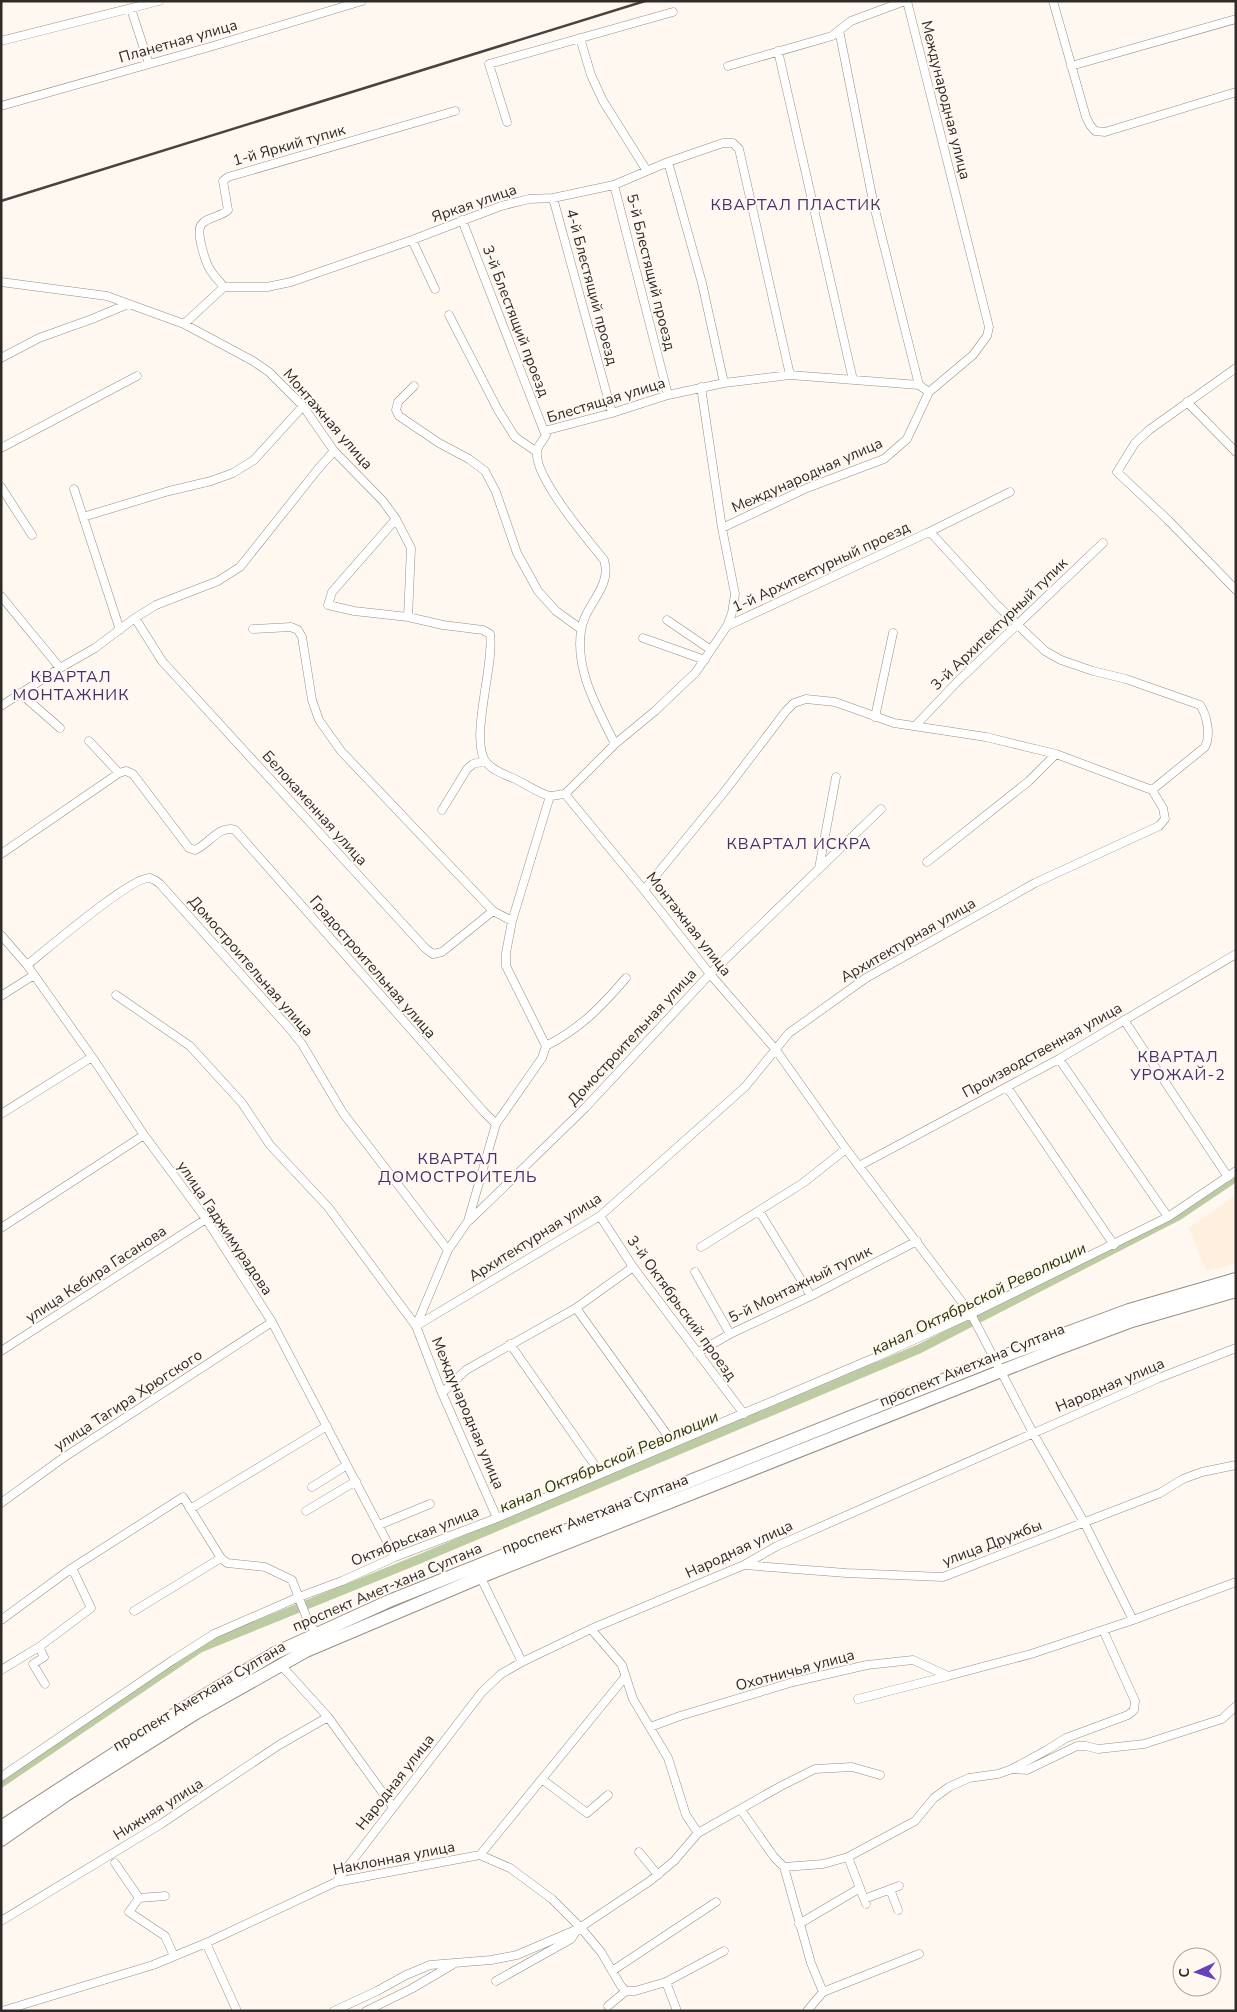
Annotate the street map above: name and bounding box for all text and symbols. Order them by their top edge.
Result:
street label: Планетная улица [116,15,240,67]
street label: Международная улица [917,18,975,182]
street label: 1-й Яркий тупик [230,119,348,171]
street label: Яркая улица [429,179,519,227]
street label: 5-й Блестящий проезд [622,191,680,353]
district label: КВАРТАЛ ПЛАСТИК [711,194,881,216]
street label: 4-й Блестящий проезд [562,207,623,367]
street label: 3-й Блестящий проезд [478,242,554,400]
street label: Монтажная улица [279,364,377,474]
street label: Блестящая улица [544,372,668,428]
street label: Международная улица [728,433,886,517]
street label: 1-й Архитектурный проезд [729,517,913,617]
street label: 3-й Архитектурный тупик [926,553,1072,695]
district label: КВАРТАЛ МОНТАЖНИК [13,666,129,706]
street label: Белокаменная улица [258,746,372,870]
district label: КВАРТАЛ ИСКРА [727,833,871,855]
street label: Монтажная улица [642,868,736,980]
street label: Домостроительная улица [184,891,318,1041]
street label: Градостроительная улица [305,891,441,1043]
street label: Архитектурная улица [837,893,979,987]
street label: Домостроительная улица [563,964,701,1110]
street label: Производственная улица [958,998,1126,1102]
district label: КВАРТАЛ УРОЖАЙ-2 [1129,1046,1226,1086]
district label: КВАРТАЛ ДОМОСТРОИТЕЛЬ [378,1148,538,1188]
street label: улица Гаджимурадова [173,1157,277,1299]
street label: Архитектурная улица [465,1188,605,1286]
street label: улица Кебира Гасанова [22,1221,170,1327]
street label: 3-й Октябрьский проезд [623,1231,741,1385]
water label: канал Октябрьской Революции [868,1237,1090,1361]
street label: 5-й Монтажный тупик [725,1241,875,1327]
street label: проспект Аметхана Султана [876,1319,1068,1411]
street label: Международная улица [427,1334,509,1492]
street label: улица Тагира Хрюгского [50,1345,206,1455]
street label: Народная улица [1053,1353,1167,1417]
water label: канал Октябрьской Революции [496,1406,722,1518]
street label: проспект Аметхана Султана [499,1469,691,1559]
street label: Октябрьская улица [348,1501,482,1571]
street label: Народная улица [682,1515,796,1583]
street label: улица Дружбы [939,1515,1045,1571]
street label: проспект Амет-хана Султана [289,1538,485,1636]
street label: проспект Аметхана Султана [109,1636,289,1756]
street label: Охотничья улица [733,1645,857,1695]
street label: Народная улица [351,1730,439,1834]
street label: Нижняя улица [109,1773,207,1845]
street label: Наклонная улица [331,1836,457,1880]
north arrow [1172,1947,1222,1997]
text: С [1175,1967,1194,1978]

